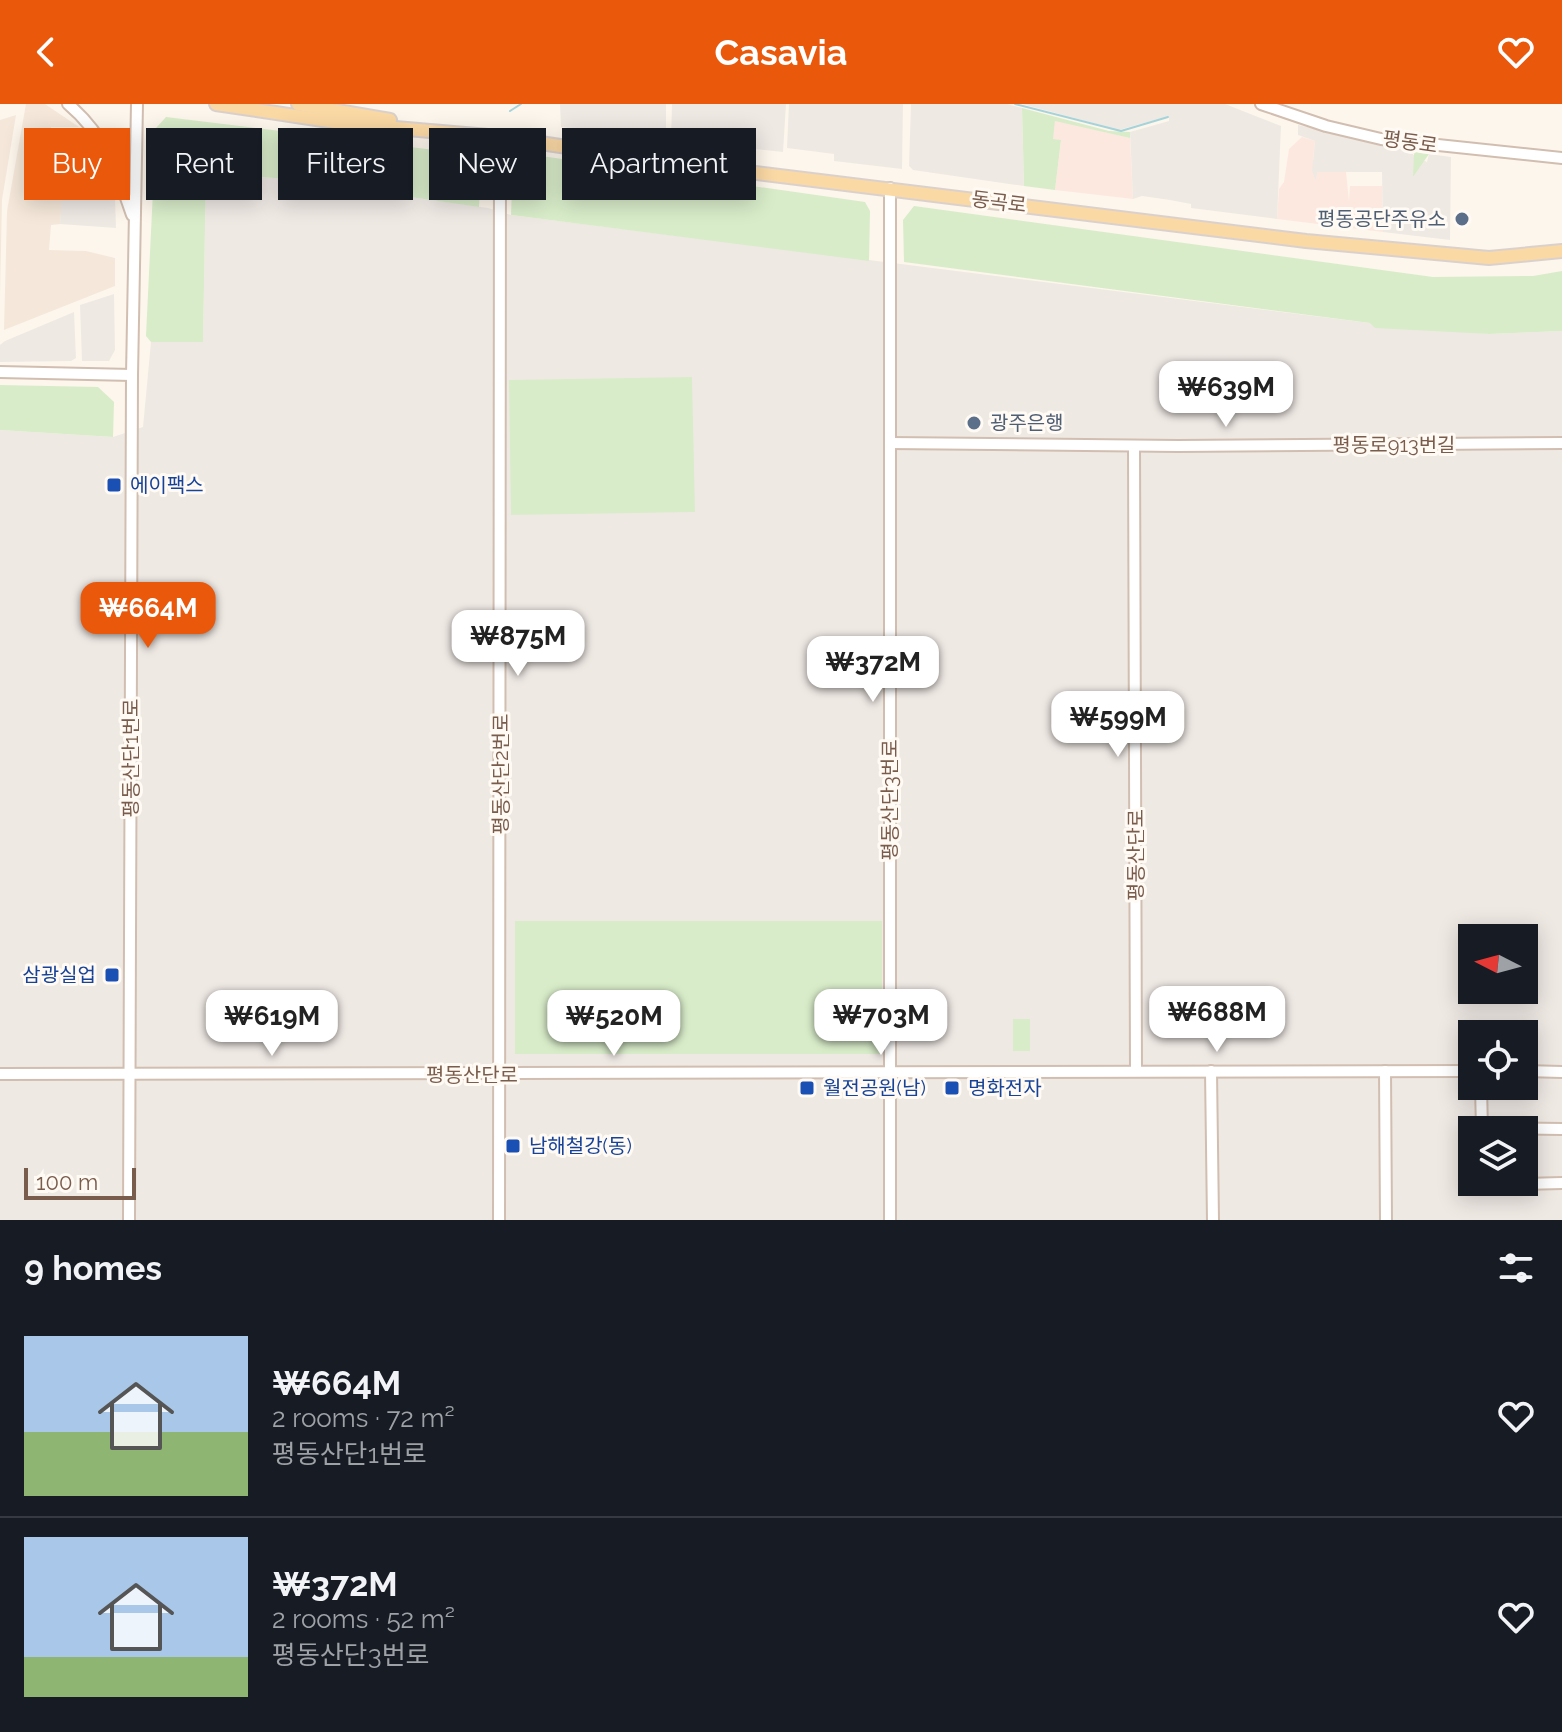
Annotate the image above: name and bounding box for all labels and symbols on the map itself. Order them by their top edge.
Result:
street label: 평동로 [1381,126,1439,158]
street label: 동곡로 [970,187,1028,217]
place label: 평동공단주유소 [1317,207,1446,231]
marker: 평동공단주유소 [1453,210,1471,228]
pin: ₩639M [1170,361,1282,429]
place label: 광주은행 [990,411,1064,435]
marker: 광주은행 [965,414,983,432]
street label: 평동로913번길 [1333,433,1455,457]
place label: 에이팩스 [130,473,204,497]
marker: 에이팩스 [105,476,123,494]
pin: ₩664M [92,582,204,650]
pin: ₩875M [462,610,574,678]
pin: ₩372M [817,636,929,704]
pin: ₩599M [1062,691,1174,759]
street label: 평동산단1번로 [119,699,143,817]
street label: 평동산단2번로 [489,714,513,834]
street label: 평동산단3번로 [878,739,902,861]
street label: 평동산단로 [1124,809,1148,901]
north arrow [1458,924,1538,1004]
place label: 삼광실업 [22,963,96,987]
marker: 삼광실업 [103,966,121,984]
pin: ₩688M [1161,986,1273,1054]
pin: ₩703M [825,989,937,1057]
pin: ₩619M [216,990,328,1058]
pin: ₩520M [558,990,670,1058]
street label: 평동산단로 [426,1063,518,1087]
place label: 월전공원(남) [823,1076,926,1100]
place label: 명화전자 [968,1076,1042,1100]
marker: 월전공원(남) [798,1079,816,1097]
marker: 명화전자 [943,1079,961,1097]
place label: 남해철강(동) [529,1134,632,1158]
marker: 남해철강(동) [504,1137,522,1155]
scale bar [24,1164,136,1200]

